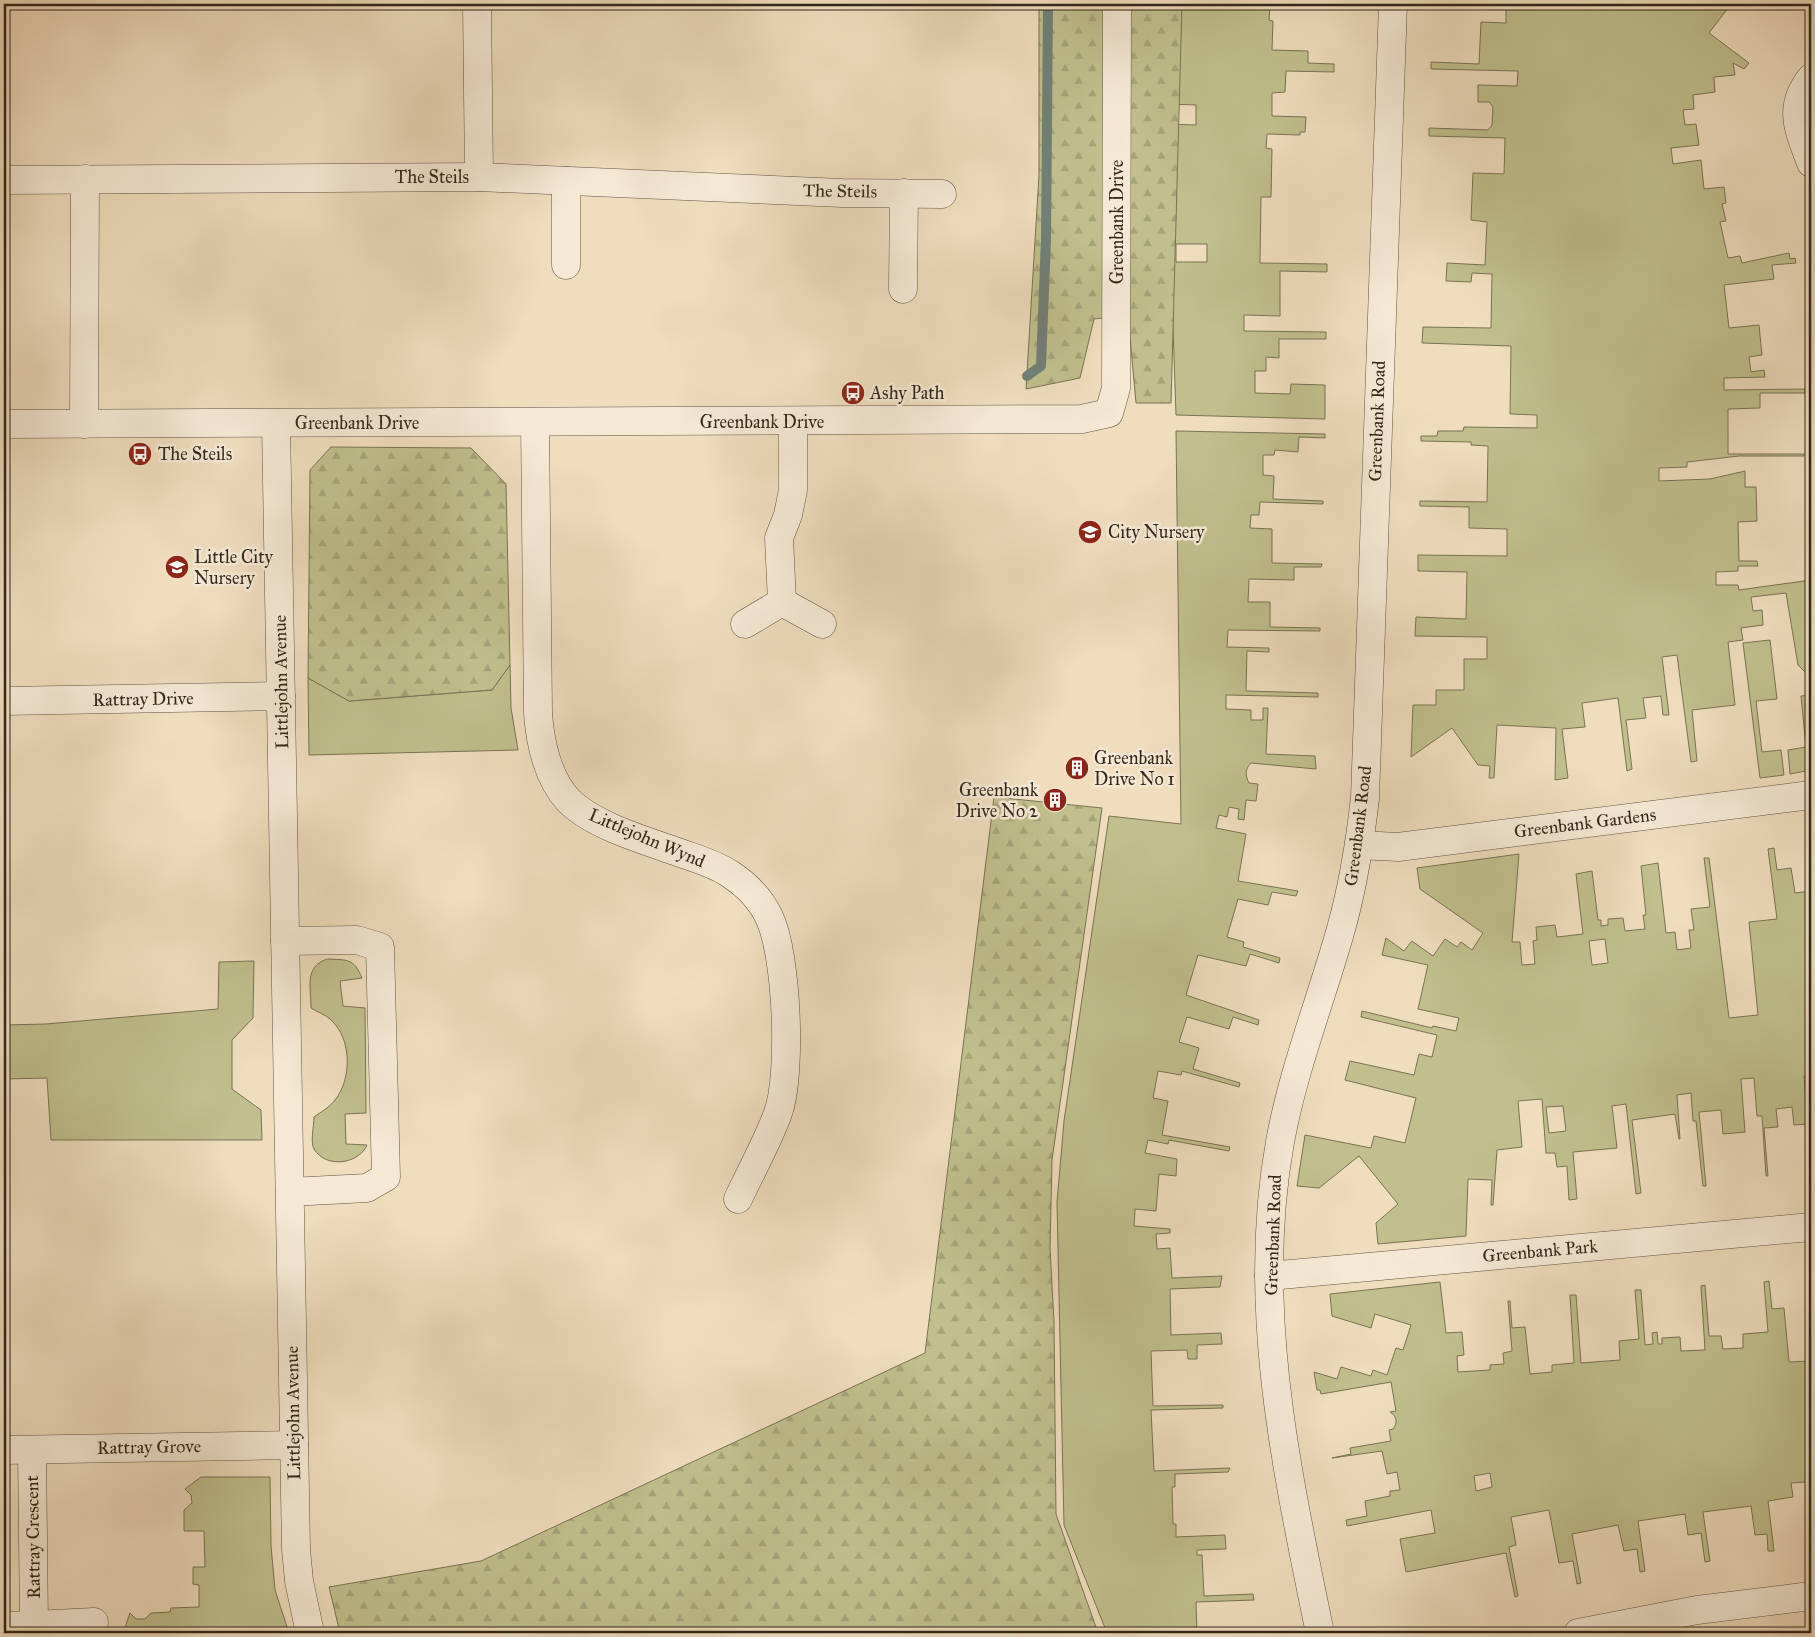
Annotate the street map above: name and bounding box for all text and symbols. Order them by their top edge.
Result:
street label: Greenbank Drive [1106,160,1128,284]
street label: The Steils [395,166,469,188]
street label: The Steils [803,179,877,203]
street label: Greenbank Road [1364,360,1390,482]
bus stop icon: Ashy Path [840,380,866,406]
place label: Ashy Path [869,382,945,404]
street label: Greenbank Drive [700,411,824,433]
street label: Greenbank Drive [295,412,419,434]
bus stop icon: The Steils [127,441,153,467]
place label: The Steils [158,443,232,465]
school or university icon: City Nursery [1077,519,1103,545]
place label: City Nursery [1108,521,1205,543]
place label: Little City Nursery [194,546,274,589]
school or university icon: Little City Nursery [164,554,190,580]
street label: Littlejohn Avenue [269,615,293,749]
street label: Rattray Drive [92,687,194,711]
place label: Greenbank Drive No 1 [1094,747,1175,790]
building icon: Greenbank Drive No 1 [1064,755,1090,781]
street label: Greenbank Road [1340,765,1376,887]
place label: Greenbank Drive No 2 [956,779,1039,822]
building icon: Greenbank Drive No 2 [1042,787,1068,813]
street label: Greenbank Gardens [1513,803,1657,843]
street label: Littlejohn Wynd [585,804,709,872]
street label: Greenbank Road [1260,1174,1286,1296]
street label: Greenbank Park [1482,1235,1599,1267]
street label: Littlejohn Avenue [281,1346,305,1480]
street label: Rattray Grove [97,1435,201,1459]
street label: Rattray Crescent [21,1474,45,1599]

